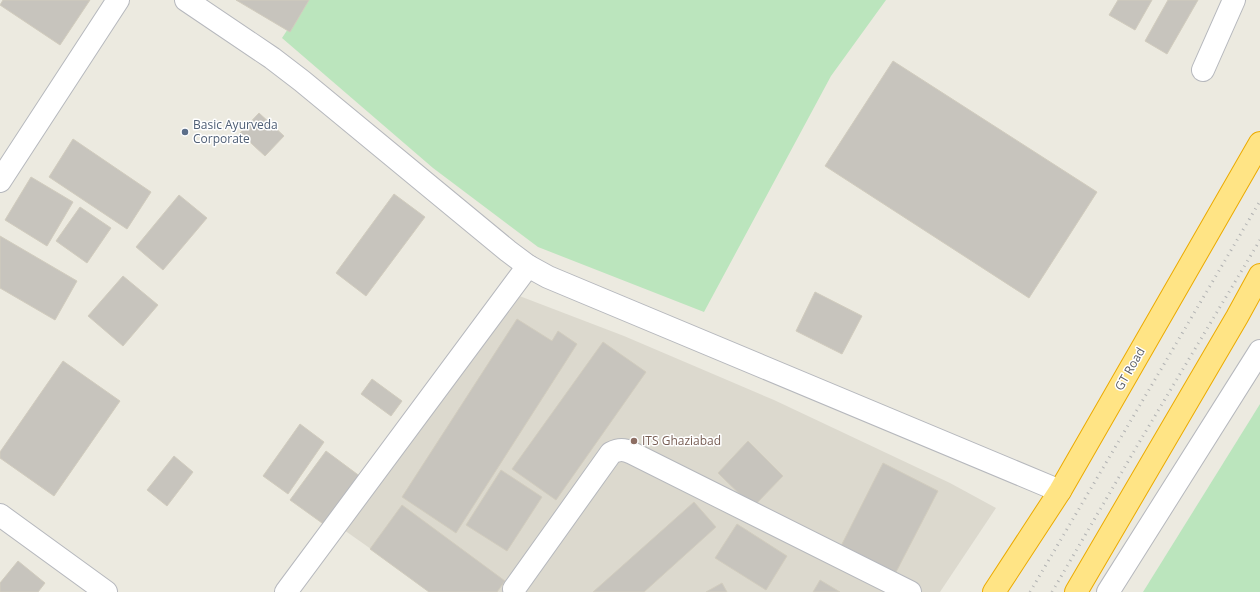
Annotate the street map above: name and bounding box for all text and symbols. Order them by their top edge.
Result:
place label: Basic Ayurveda Corporate [193,116,278,147]
marker: Basic Ayurveda Corporate [180,127,190,137]
street label: GT Road [1110,344,1149,393]
place label: ITS Ghaziabad [642,432,721,449]
marker: ITS Ghaziabad [629,436,639,446]

